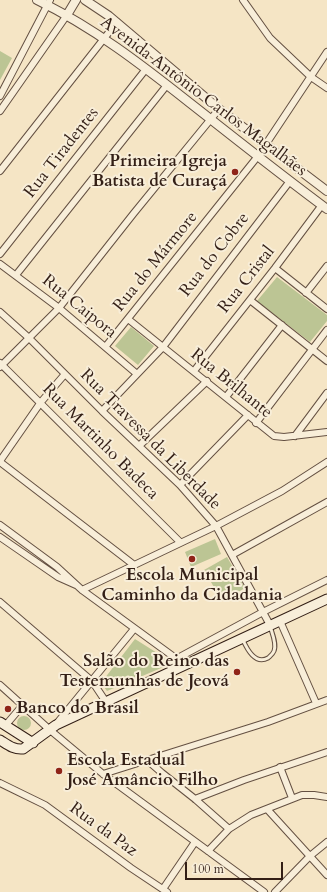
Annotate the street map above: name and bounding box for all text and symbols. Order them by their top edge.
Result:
street label: Avenida Antônio Carlos Magalhães [96,13,310,181]
street label: Rua Tiradentes [20,104,104,202]
place label: Primeira Igreja Batista de Curaçá [92,152,227,192]
marker: Primeira Igreja Batista de Curaçá [230,167,240,177]
street label: Rua do Mármore [109,208,203,316]
street label: Rua do Cobre [176,209,254,301]
street label: Rua Cristal [214,242,280,318]
street label: Rua Caipora [38,271,120,343]
street label: Rua Brilhante [186,345,276,423]
street label: Rua Travessa da Liberdade [75,365,225,515]
street label: Rua Martinho Badeca [38,380,162,504]
marker: Escola Municipal Caminho da Cidadania [187,554,197,564]
place label: Escola Municipal Caminho da Cidadania [101,566,283,606]
place label: Salão do Reino das Testemunhas de Jeová [60,652,229,692]
marker: Salão do Reino das Testemunhas de Jeová [232,667,242,677]
place label: Banco do Brasil [16,699,139,719]
marker: Banco do Brasil [3,704,13,714]
place label: Escola Estadual José Amâncio Filho [67,751,218,791]
marker: Escola Estadual José Amâncio Filho [54,766,64,776]
street label: Rua da Paz [65,799,141,861]
scale bar [187,854,285,880]
text: 100 m [192,861,224,877]

